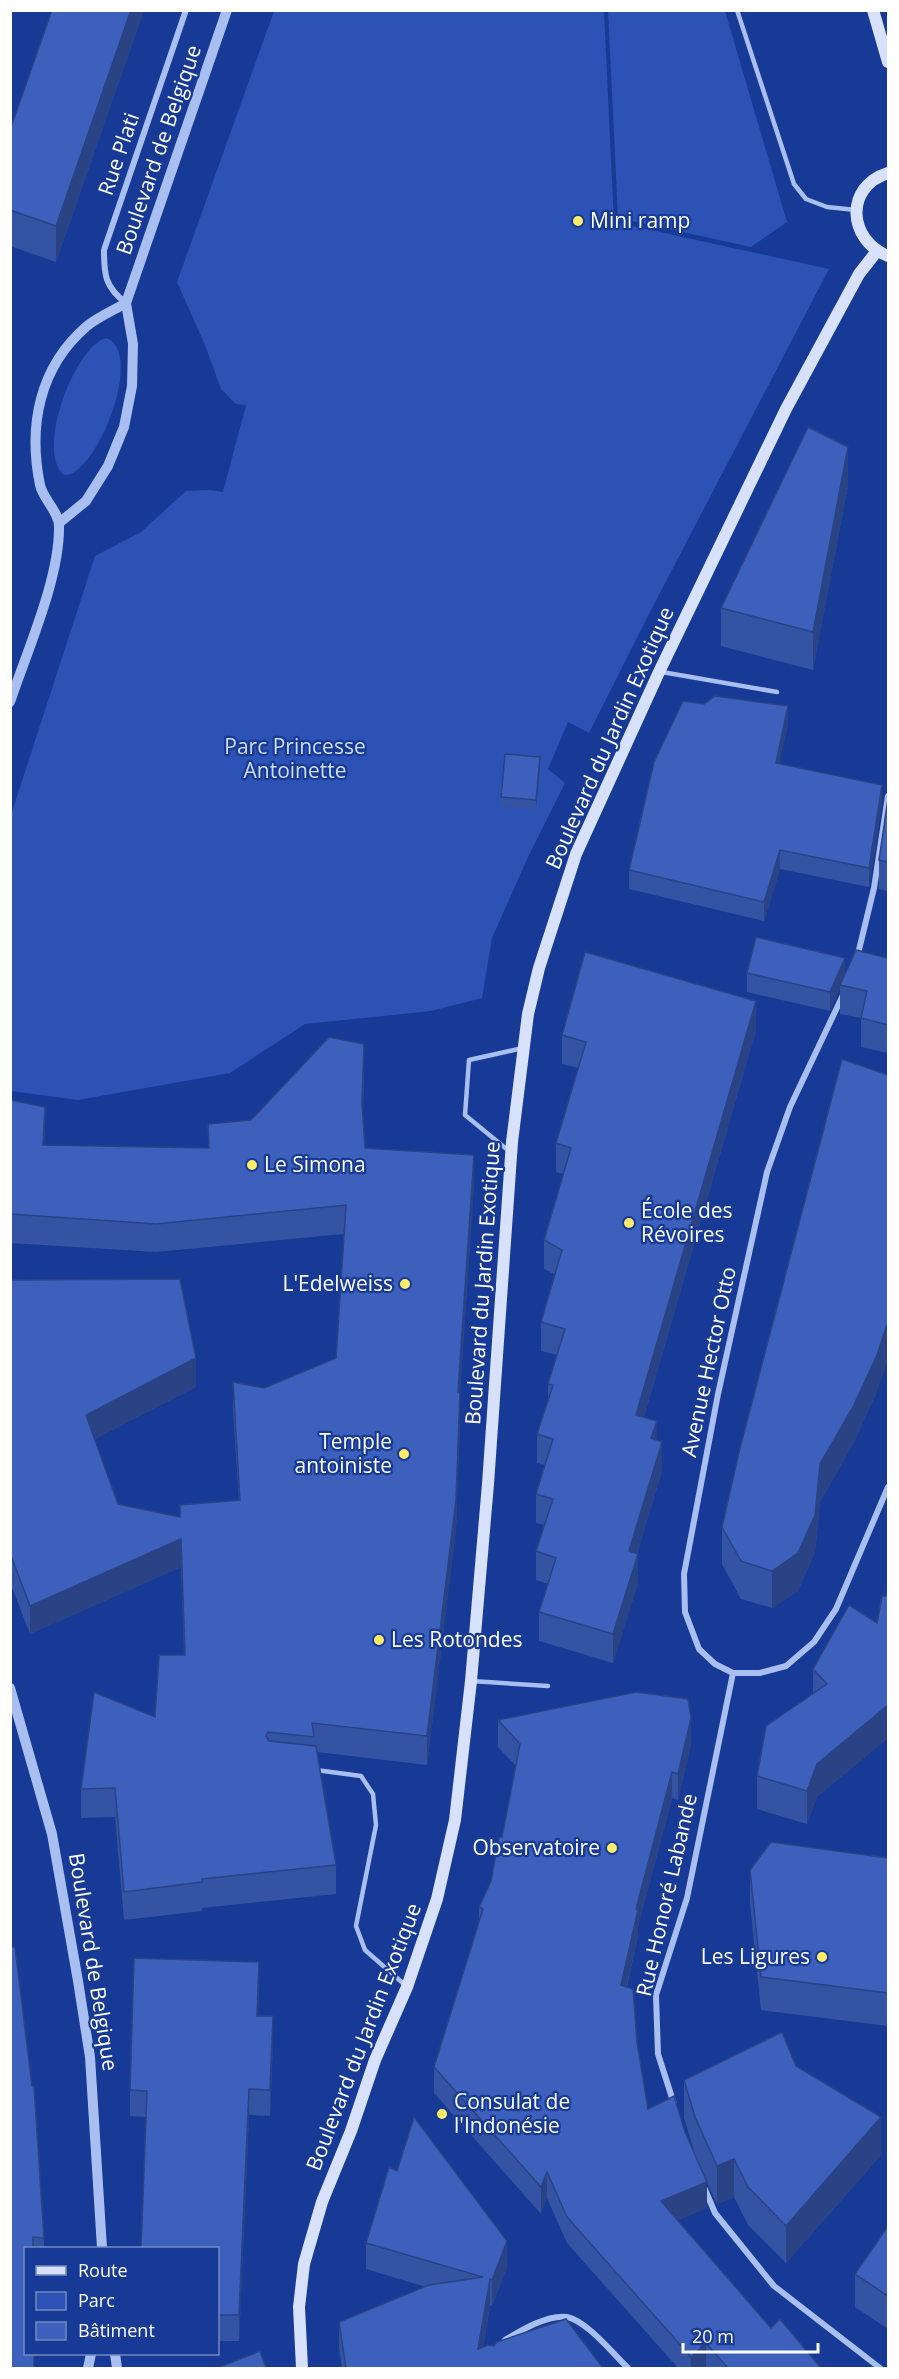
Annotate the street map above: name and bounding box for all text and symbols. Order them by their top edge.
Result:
street label: Boulevard de Belgique [109,41,207,258]
street label: Rue Plati [91,109,145,199]
place label: Mini ramp [590,206,690,234]
marker: Mini ramp [571,214,585,228]
street label: Boulevard du Jardin Exotique [538,602,680,873]
park label: Parc Princesse Antoinette [224,732,366,784]
street label: Boulevard du Jardin Exotique [458,1140,506,1426]
place label: Le Simona [264,1150,366,1178]
marker: Le Simona [245,1158,259,1172]
place label: École des Révoires [641,1196,733,1248]
marker: École des Révoires [622,1216,636,1230]
street label: Avenue Hector Otto [674,1264,742,1460]
place label: L'Edelweiss [282,1269,393,1297]
marker: L'Edelweiss [398,1277,412,1291]
place label: Temple antoiniste [295,1427,392,1479]
marker: Temple antoiniste [397,1447,411,1461]
place label: Les Rotondes [391,1625,522,1653]
marker: Les Rotondes [372,1633,386,1647]
street label: Rue Honoré Labande [629,1791,703,1999]
place label: Observatoire [472,1833,600,1861]
marker: Observatoire [605,1841,619,1855]
street label: Boulevard de Belgique [63,1851,125,2073]
street label: Boulevard du Jardin Exotique [299,1899,427,2174]
place label: Les Ligures [701,1942,810,1970]
marker: Les Ligures [815,1950,829,1964]
place label: Consulat de l'Indonésie [454,2087,570,2139]
marker: Consulat de l'Indonésie [435,2107,449,2121]
legend [24,2247,219,2355]
text: Route [78,2258,128,2282]
text: Parc [78,2288,115,2312]
scale bar [683,2316,818,2354]
text: Bâtiment [78,2318,155,2342]
text: 20 m [692,2324,734,2348]

